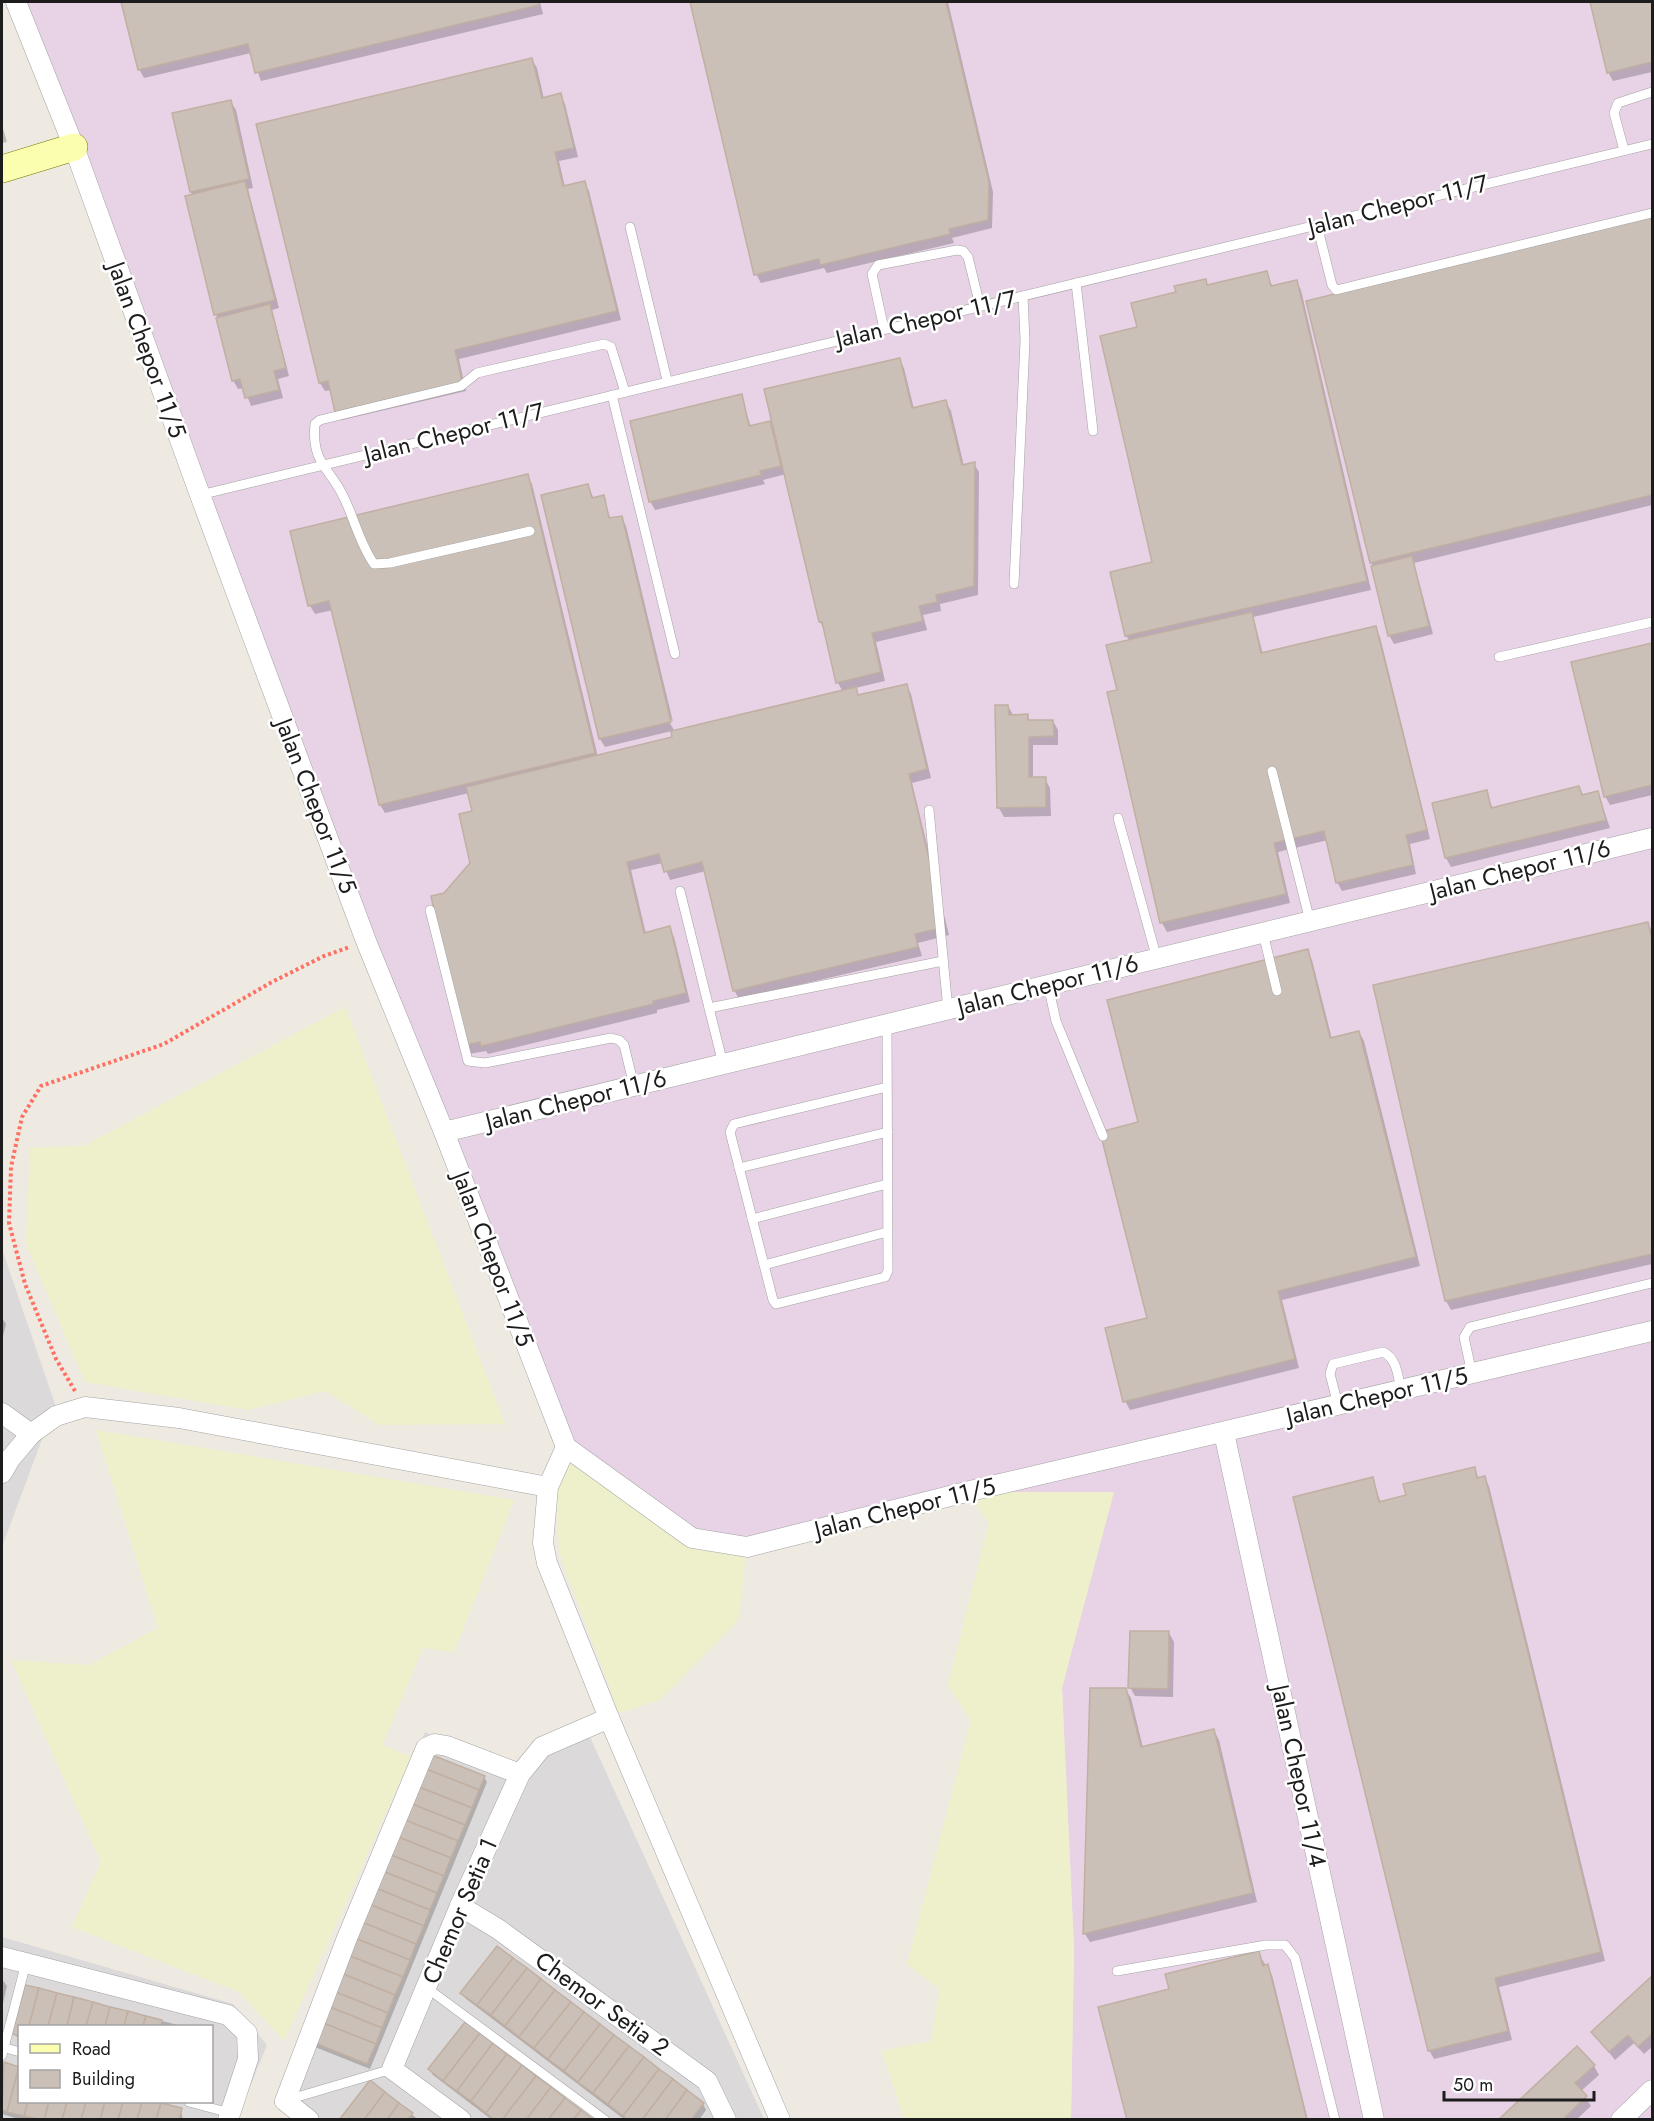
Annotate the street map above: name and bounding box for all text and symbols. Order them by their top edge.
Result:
street label: Jalan Chepor 11/7 [1301,165,1492,245]
street label: Jalan Chepor 11/5 [98,254,196,443]
street label: Jalan Chepor 11/7 [829,281,1020,357]
street label: Jalan Chepor 11/7 [357,393,548,473]
street label: Jalan Chepor 11/5 [266,710,366,899]
street label: Jalan Chepor 11/6 [1423,830,1614,910]
street label: Jalan Chepor 11/6 [951,945,1142,1025]
street label: Jalan Chepor 11/6 [479,1060,670,1140]
street label: Jalan Chepor 11/5 [443,1163,543,1352]
street label: Jalan Chepor 11/5 [1280,1358,1471,1434]
street label: Jalan Chepor 11/5 [808,1468,999,1548]
street label: Jalan Chepor 11/4 [1262,1678,1336,1870]
street label: Chemor Setia 1 [413,1832,506,1989]
street label: Chemor Setia 2 [528,1943,677,2064]
legend [18,2025,213,2103]
text: Road [72,2036,111,2062]
scale bar [1444,2064,1594,2102]
text: Building [72,2066,135,2092]
text: 50 m [1453,2072,1493,2098]

